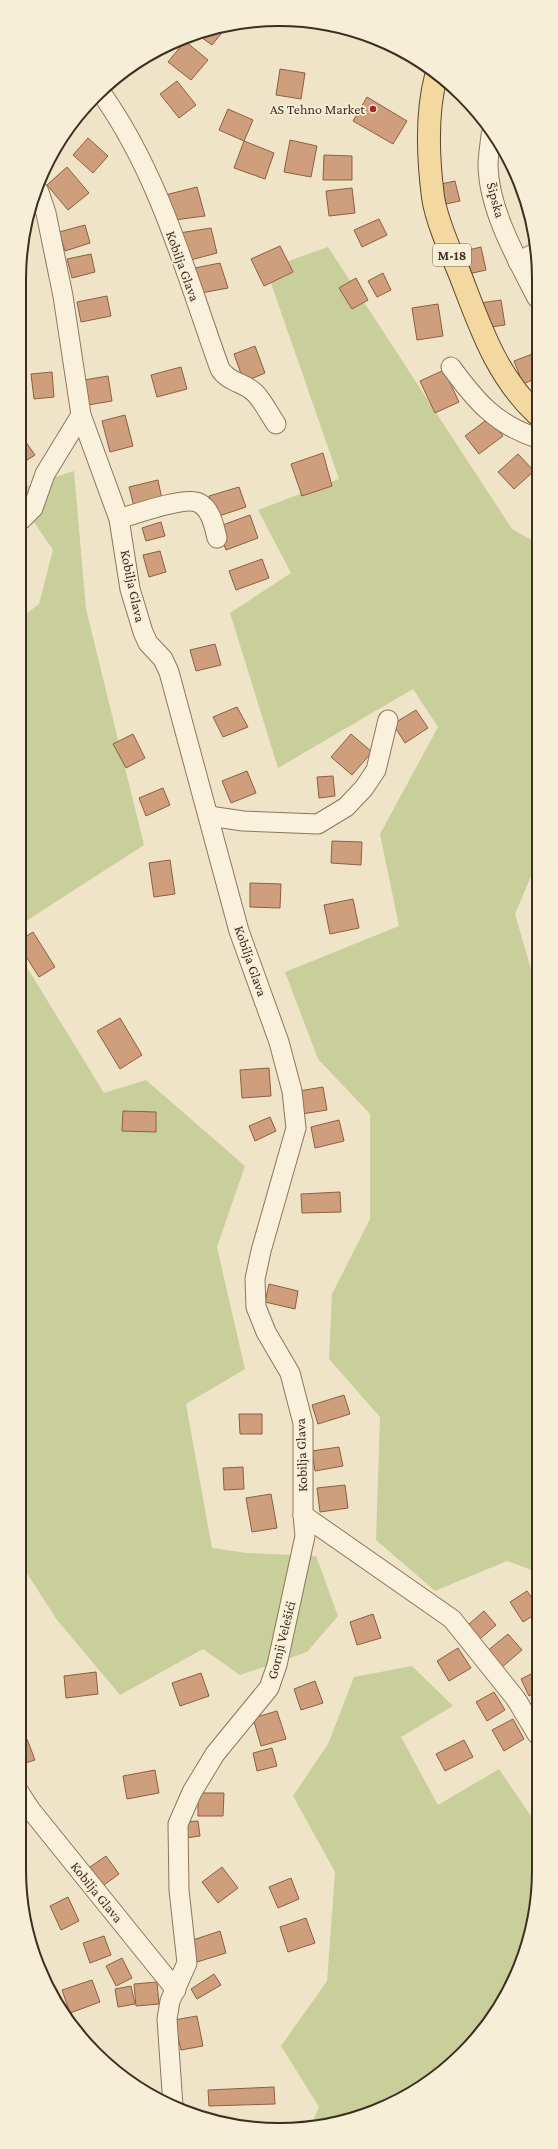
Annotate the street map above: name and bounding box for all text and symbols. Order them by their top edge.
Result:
place label: AS Tehno Market [270,101,365,117]
marker: AS Tehno Market [368,104,378,114]
street label: Šipska [484,180,509,220]
street label: Kobilja Glava [162,229,203,304]
road number: M-18 [433,244,471,266]
street label: Kobilja Glava [117,548,149,624]
street label: Kobilja Glava [230,924,271,999]
street label: Kobilja Glava [292,1417,311,1492]
street label: Gornji Velešići [264,1599,299,1681]
street label: Kobilja Glava [67,1858,127,1927]

